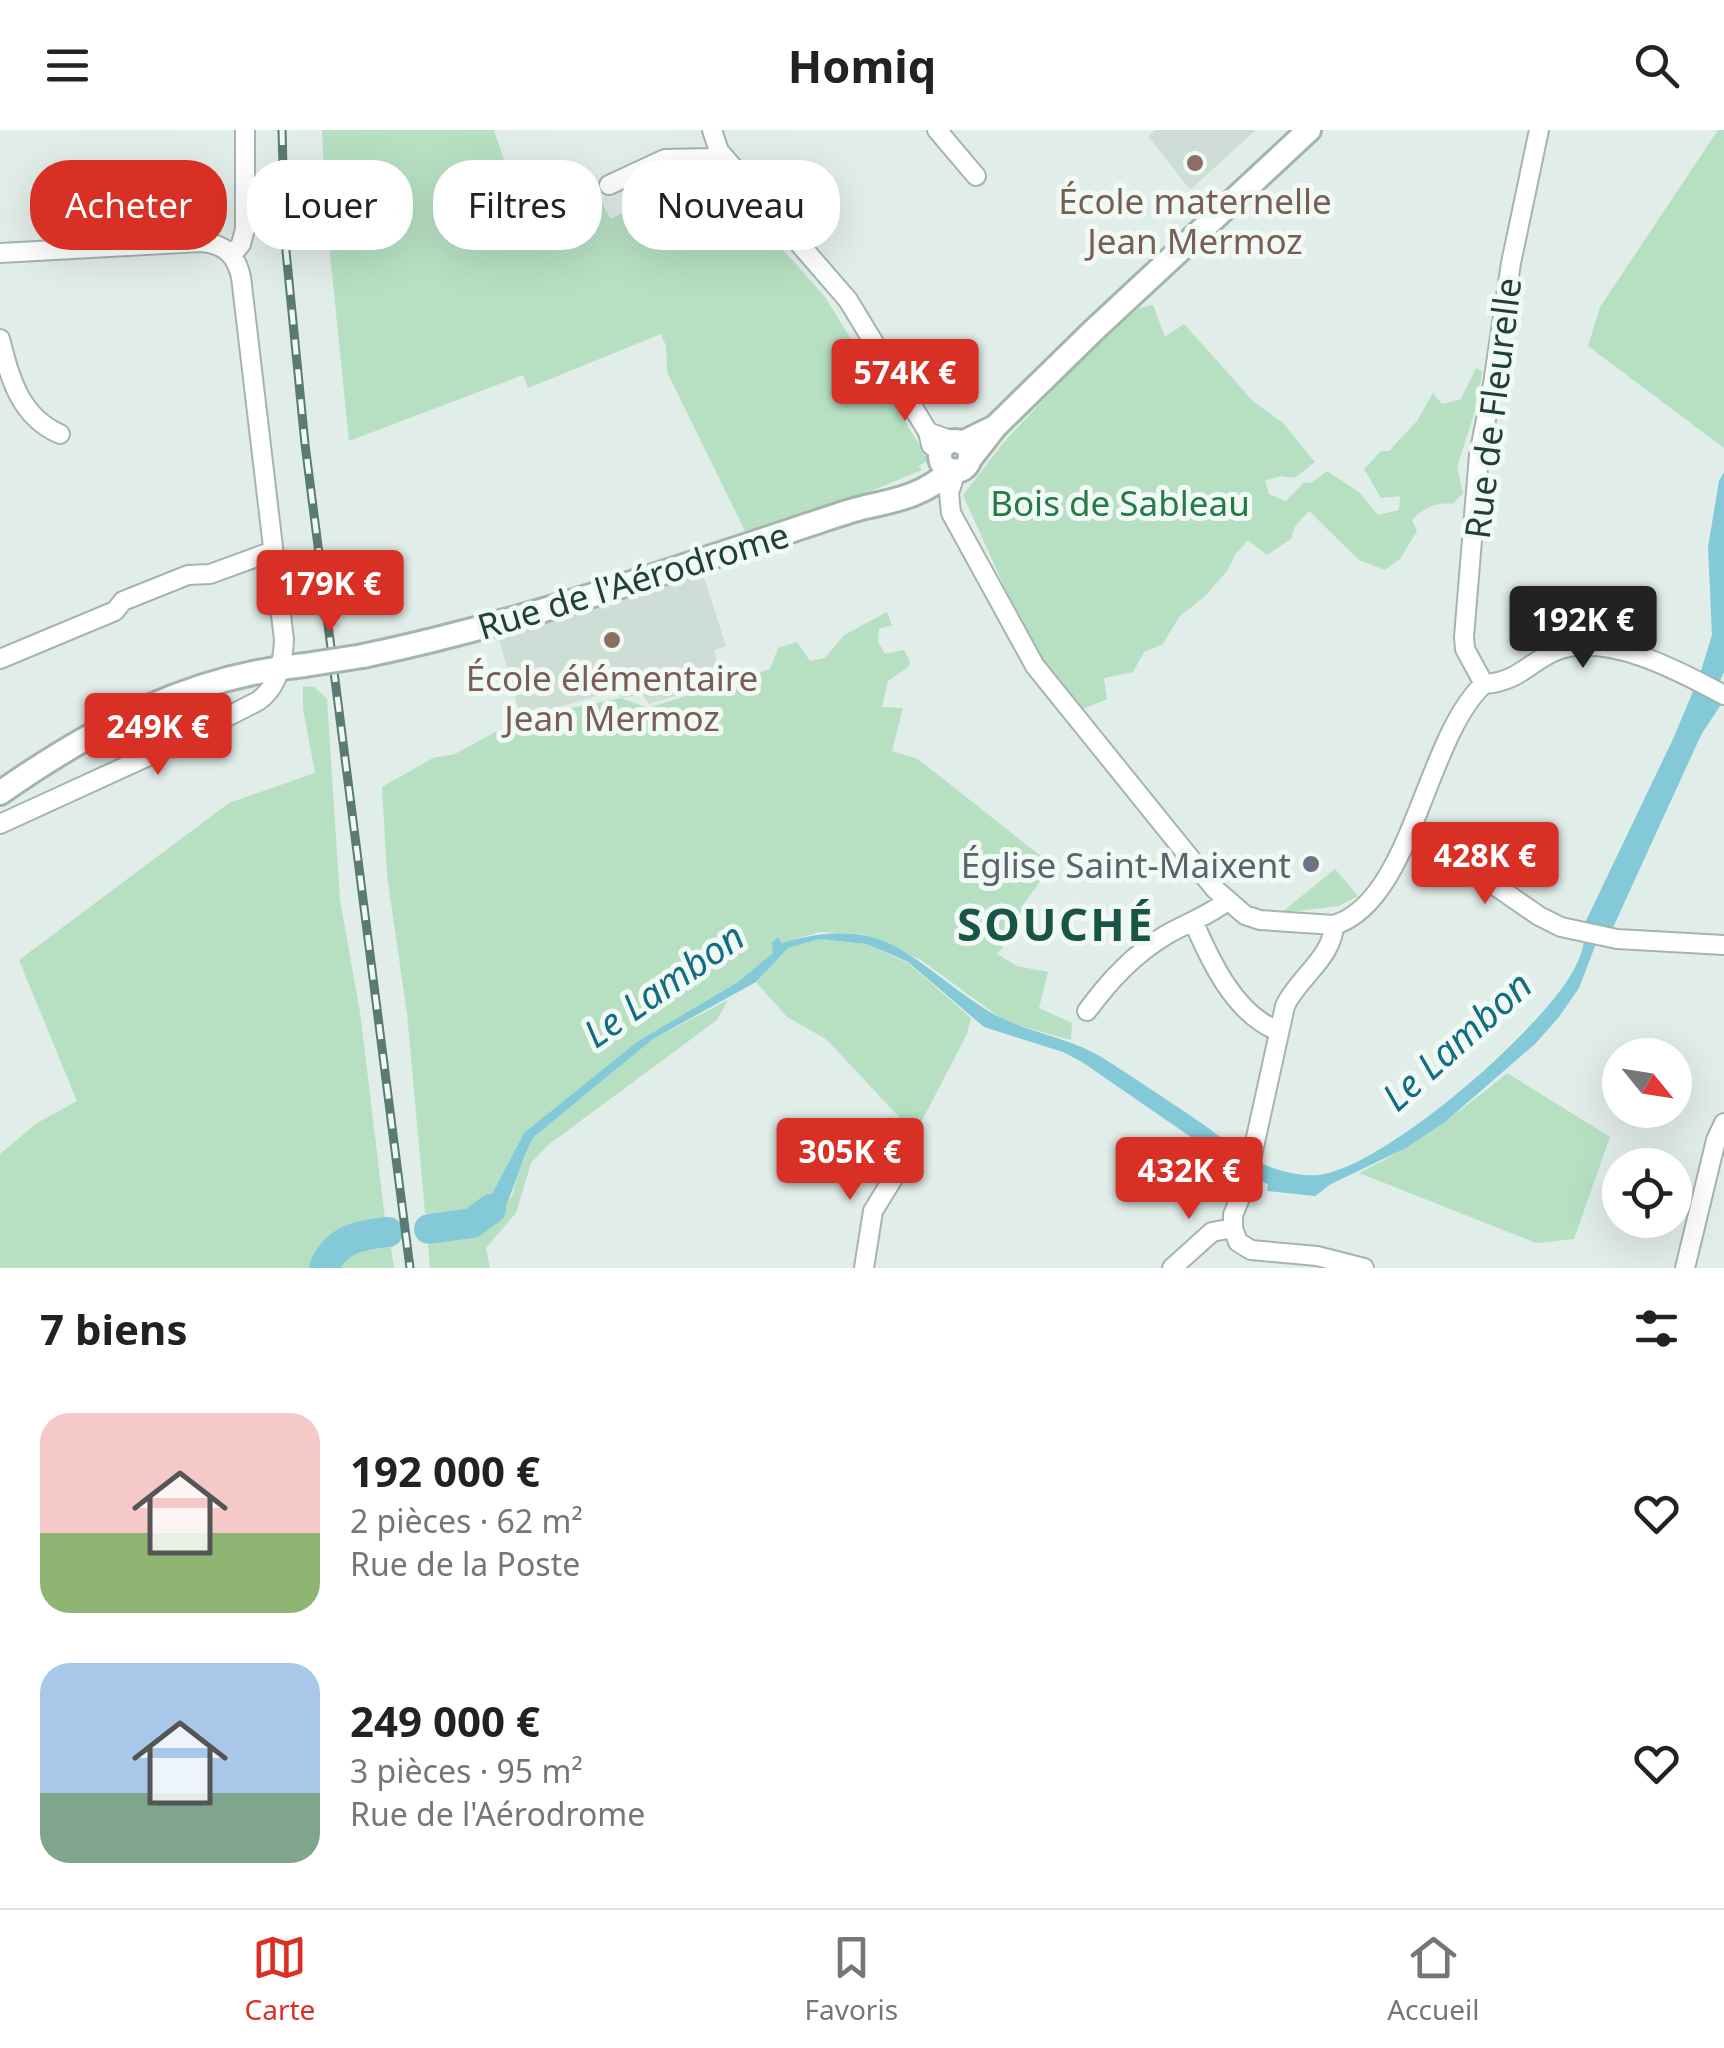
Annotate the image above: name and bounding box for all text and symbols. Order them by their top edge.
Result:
text: Homiq [788,35,936,96]
icon: menu [40,38,95,93]
icon: search [1629,38,1684,93]
marker: École maternelle Jean Mermoz [1184,152,1206,174]
chip: Acheter [30,160,227,250]
chip: Louer [247,160,413,250]
chip: Filtres [433,160,602,250]
chip: Nouveau [622,160,840,250]
place label: École maternelle Jean Mermoz [1058,177,1332,264]
street label: Rue de Fleurelle [1453,275,1531,541]
pin: 574K € [824,339,986,424]
text: 574K € [854,350,956,393]
park label: Bois de Sableau [990,479,1250,526]
street label: Rue de l'Aérodrome [472,510,794,650]
pin: 179K € [249,550,411,635]
text: 179K € [279,561,381,604]
pin: 192K € [1502,586,1664,671]
text: 192K € [1532,597,1634,640]
marker: École élémentaire Jean Mermoz [601,629,623,651]
place label: École élémentaire Jean Mermoz [466,654,758,741]
pin: 249K € [77,693,239,778]
text: 249K € [107,704,209,747]
pin: 428K € [1404,822,1566,907]
text: 428K € [1434,833,1536,876]
place label: Église Saint-Maixent [961,841,1291,888]
marker: Église Saint-Maixent [1300,853,1322,875]
district label: SOUCHÉ [957,893,1155,954]
water label: Le Lambon [572,910,754,1058]
water label: Le Lambon [1370,959,1542,1121]
north arrow [1602,1038,1692,1128]
map controls [1602,1038,1692,1238]
pin: 305K € [769,1118,931,1203]
text: 305K € [799,1129,901,1172]
pin: 432K € [1108,1137,1270,1222]
text: 432K € [1138,1148,1240,1191]
button: locate [1602,1148,1692,1238]
text: 7 biens [40,1300,188,1357]
icon: filters [1629,1301,1684,1356]
text: 192 000 € [350,1442,540,1499]
icon: home [120,1453,240,1573]
icon: heart [1629,1486,1684,1541]
text: 2 pièces · 62 m² [350,1499,583,1542]
text: Rue de la Poste [350,1542,580,1585]
text: 249 000 € [350,1692,540,1749]
icon: home [120,1703,240,1823]
icon: heart [1629,1736,1684,1791]
text: 3 pièces · 95 m² [350,1749,583,1792]
text: Rue de l'Aérodrome [350,1792,645,1835]
tab: Carte [245,1930,315,2028]
tab: Favoris [804,1930,898,2028]
tab: Accueil [1387,1930,1479,2028]

